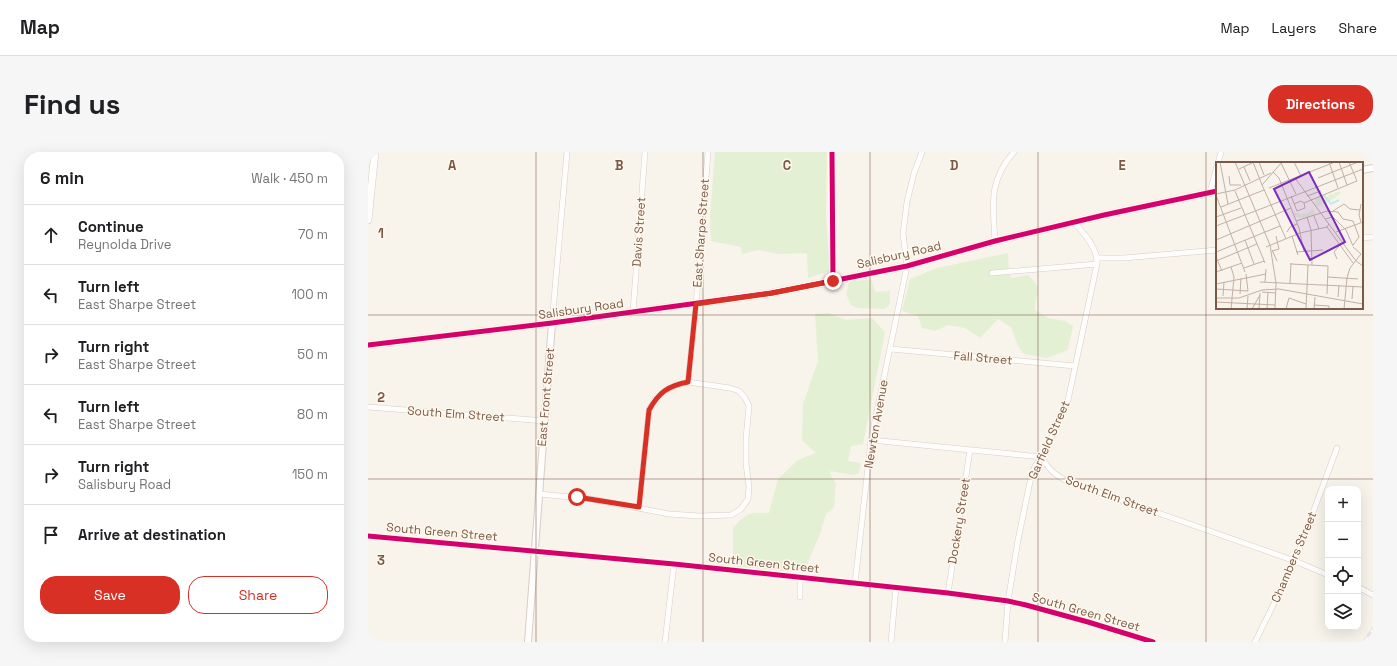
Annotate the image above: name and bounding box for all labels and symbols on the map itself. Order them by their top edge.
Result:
text: A [448,157,457,174]
text: B [615,157,624,174]
text: C [783,157,791,174]
text: D [950,157,959,174]
text: E [1118,157,1126,174]
inset map [1216,162,1363,309]
street label: East Sharpe Street [689,178,713,288]
street label: Davis Street [629,197,649,267]
text: 1 [378,225,384,242]
street label: Salisbury Road [855,238,943,272]
route end [824,272,842,290]
street label: Salisbury Road [537,295,625,323]
street label: East Front Street [534,347,558,447]
street label: Fall Street [953,347,1013,369]
street label: Newton Avenue [860,378,892,470]
text: 2 [377,389,385,406]
street label: Garfield Street [1024,398,1074,482]
street label: South Elm Street [407,403,505,425]
street label: South Elm Street [1063,472,1161,520]
street label: Dockery Street [944,477,974,565]
route start [568,488,586,506]
street label: Chambers Street [1268,509,1320,605]
street label: South Green Street [386,519,498,545]
street label: South Green Street [708,549,820,577]
text: 3 [377,552,385,569]
street label: South Green Street [1030,589,1142,635]

